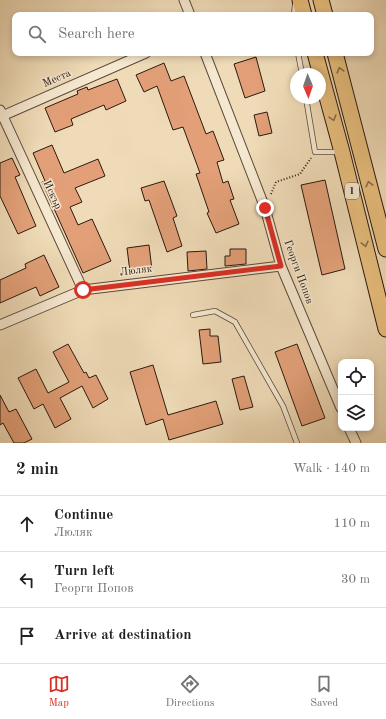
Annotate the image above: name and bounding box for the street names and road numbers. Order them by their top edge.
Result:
street label: Места [41,68,73,90]
street label: Искър [41,179,64,211]
road number: 1 [345,183,359,199]
street label: Георги Попов [281,239,315,305]
street label: Люляк [119,263,153,278]

